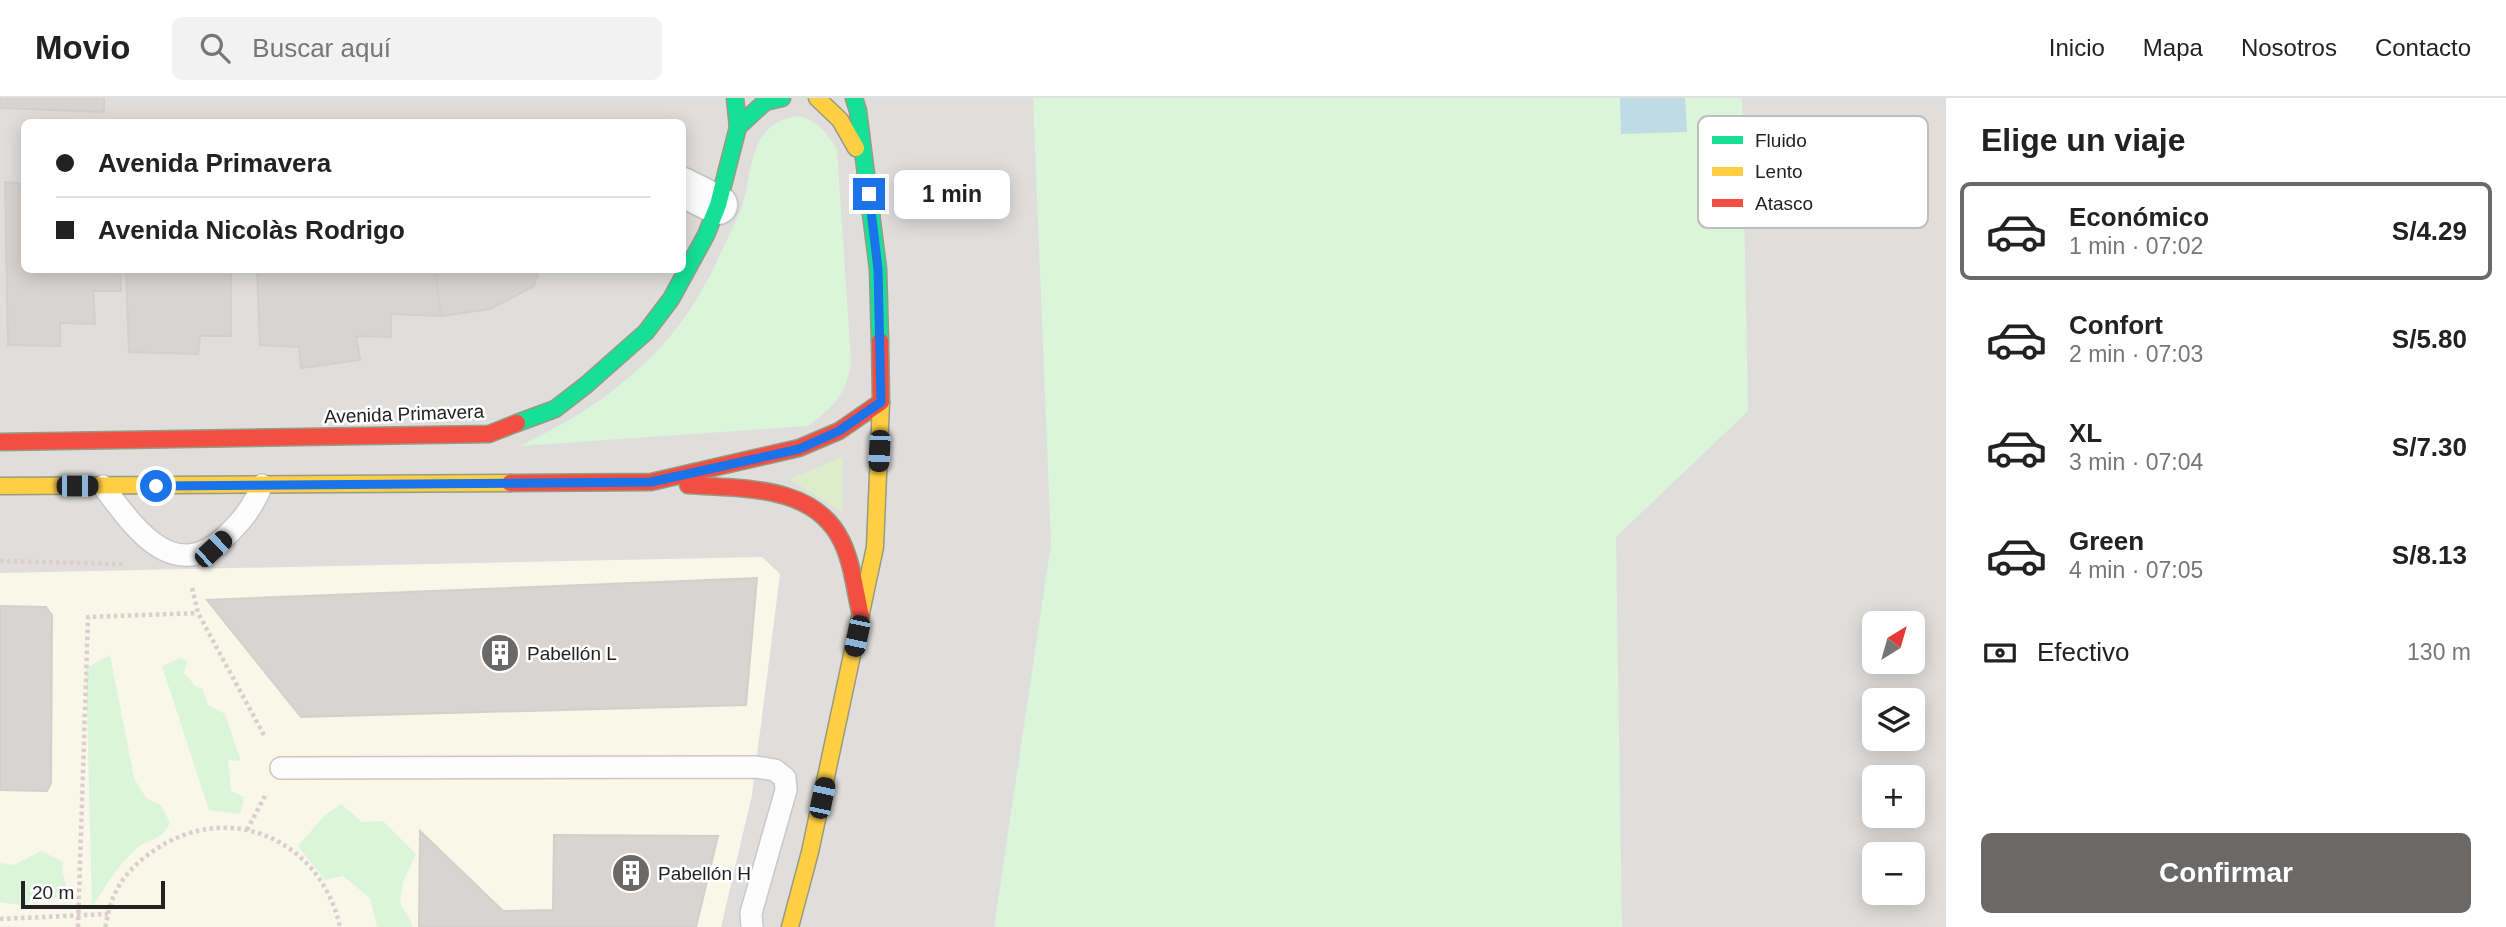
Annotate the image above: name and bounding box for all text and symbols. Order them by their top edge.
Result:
search box [172,17,662,80]
text: Movio [35,29,130,66]
icon: search [196,29,234,67]
text: Buscar aquí [252,33,391,63]
text: Inicio [2049,34,2105,61]
text: Mapa [2143,34,2203,61]
text: Nosotros [2241,34,2337,61]
text: Contacto [2375,34,2471,61]
legend [1698,116,1928,228]
text: Elige un viaje [1981,122,2186,158]
text: Fluido [1755,130,1807,151]
text: Avenida Primavera [98,148,331,178]
text: Lento [1755,161,1803,182]
callout: 1 min [894,170,1009,218]
route end [853,178,885,210]
text: 1 min [922,181,982,207]
text: Atasco [1755,193,1813,214]
icon: car [1985,200,2048,263]
text: Económico [2069,202,2209,232]
text: Avenida Nicolàs Rodrigo [98,215,405,245]
text: S/4.29 [2392,216,2467,246]
text: 1 min · 07:02 [2069,233,2203,259]
icon: car [1985,308,2048,371]
text: Confort [2069,310,2163,340]
text: S/5.80 [2392,324,2467,354]
text: 2 min · 07:03 [2069,341,2203,367]
street label: Avenida Primavera [324,401,485,427]
icon: car [1985,416,2048,479]
text: XL [2069,418,2102,448]
car [868,429,891,473]
text: S/7.30 [2392,432,2467,462]
text: 3 min · 07:04 [2069,449,2203,475]
route start [140,470,172,502]
car [57,476,99,497]
icon: car [1985,524,2048,587]
text: Green [2069,526,2144,556]
car [191,527,236,571]
text: S/8.13 [2392,540,2467,570]
text: 4 min · 07:05 [2069,557,2203,583]
north arrow [1862,611,1925,674]
map controls [1862,611,1925,905]
car [843,613,872,659]
building icon: Pabellón L [479,632,521,674]
icon: cash [1981,634,2019,672]
text: Efectivo [2037,637,2130,667]
text: 130 m [2407,639,2471,665]
place label: Pabellón L [527,643,617,664]
button: layers [1862,688,1925,751]
button: + [1862,765,1925,828]
car [808,775,837,821]
button: Confirmar [1981,833,2471,913]
button: − [1862,842,1925,905]
building icon: Pabellón H [610,852,652,894]
place label: Pabellón H [658,863,751,884]
scale bar [21,878,164,910]
text: 20 m [32,882,74,903]

